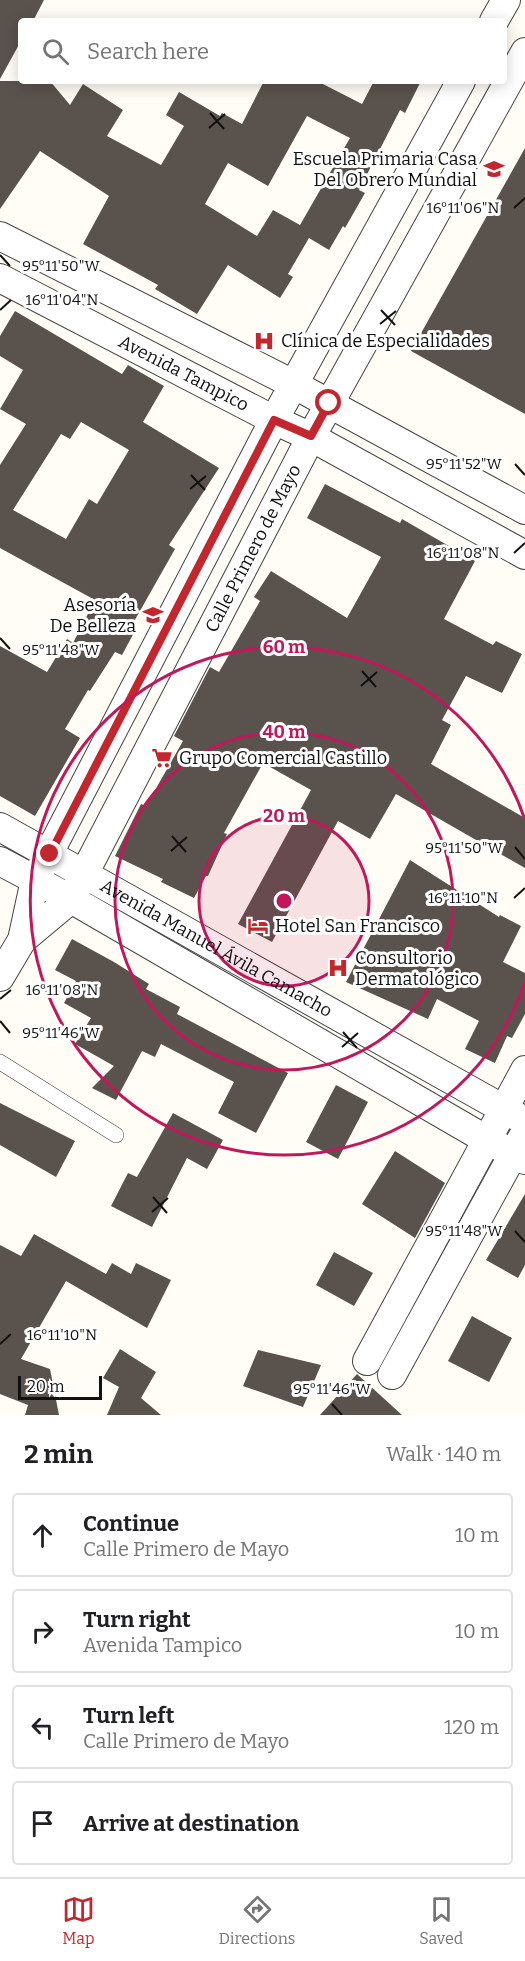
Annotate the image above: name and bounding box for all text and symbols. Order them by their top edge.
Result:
search box [18,18,507,84]
icon: search [39,35,72,68]
text: Search here [87,38,209,65]
place label: Escuela Primaria Casa Del Obrero Mundial [293,148,477,191]
school or university icon: Escuela Primaria Casa Del Obrero Mundial [482,157,506,181]
text: 16°11'06"N [427,199,500,217]
text: 95°11'50"W [22,257,100,275]
text: 16°11'04"N [26,291,99,309]
hospital icon: Clínica de Especialidades [252,329,276,353]
street label: Avenida Tampico [115,330,253,416]
place label: Clínica de Especialidades [281,330,490,352]
route start [315,389,341,415]
text: 95°11'52"W [426,455,503,473]
street label: Calle Primero de Mayo [201,461,306,636]
text: 16°11'08"N [427,544,499,562]
place label: Asesoría De Belleza [50,594,136,637]
school or university icon: Asesoría De Belleza [141,603,165,627]
text: 60 m [263,636,305,658]
text: 95°11'48"W [22,641,100,659]
text: 40 m [263,721,305,743]
supermarket icon: Grupo Comercial Castillo [150,746,174,770]
place label: Grupo Comercial Castillo [179,747,387,769]
text: 20 m [263,805,305,827]
text: 95°11'50"W [425,839,503,857]
route end [36,840,62,866]
street label: Avenida Manuel Ávila Camacho [97,875,336,1022]
text: 16°11'10"N [428,889,498,907]
centre of rings [274,891,294,911]
hotel icon: Hotel San Francisco [246,914,270,938]
place label: Hotel San Francisco [275,915,440,937]
place label: Consultorio Dermatológico [355,947,479,990]
hospital icon: Consultorio Dermatológico [326,956,350,980]
text: 16°11'08"N [26,981,98,999]
text: 95°11'46"W [22,1024,100,1042]
text: 95°11'48"W [425,1222,503,1240]
text: 16°11'10"N [27,1326,97,1344]
scale bar [18,1373,102,1400]
text: 20 m [27,1377,64,1396]
text: 95°11'46"W [293,1380,371,1398]
text: 2 min [24,1439,93,1470]
text: Walk · 140 m [386,1442,501,1466]
text: Continue [83,1510,179,1537]
icon: ahead [26,1519,59,1552]
text: 10 m [455,1523,499,1547]
text: Calle Primero de Mayo [83,1537,289,1561]
text: Turn right [83,1606,191,1633]
icon: right [26,1615,59,1648]
text: 10 m [455,1619,499,1643]
text: Avenida Tampico [83,1633,242,1657]
text: Turn left [83,1702,175,1729]
icon: left [26,1711,59,1744]
text: 120 m [444,1715,499,1739]
text: Calle Primero de Mayo [83,1729,289,1753]
icon: arrive [26,1807,59,1840]
text: Arrive at destination [83,1810,299,1837]
tab: Map [62,1893,95,1948]
tab: Directions [219,1893,296,1948]
tab: Saved [419,1893,463,1948]

